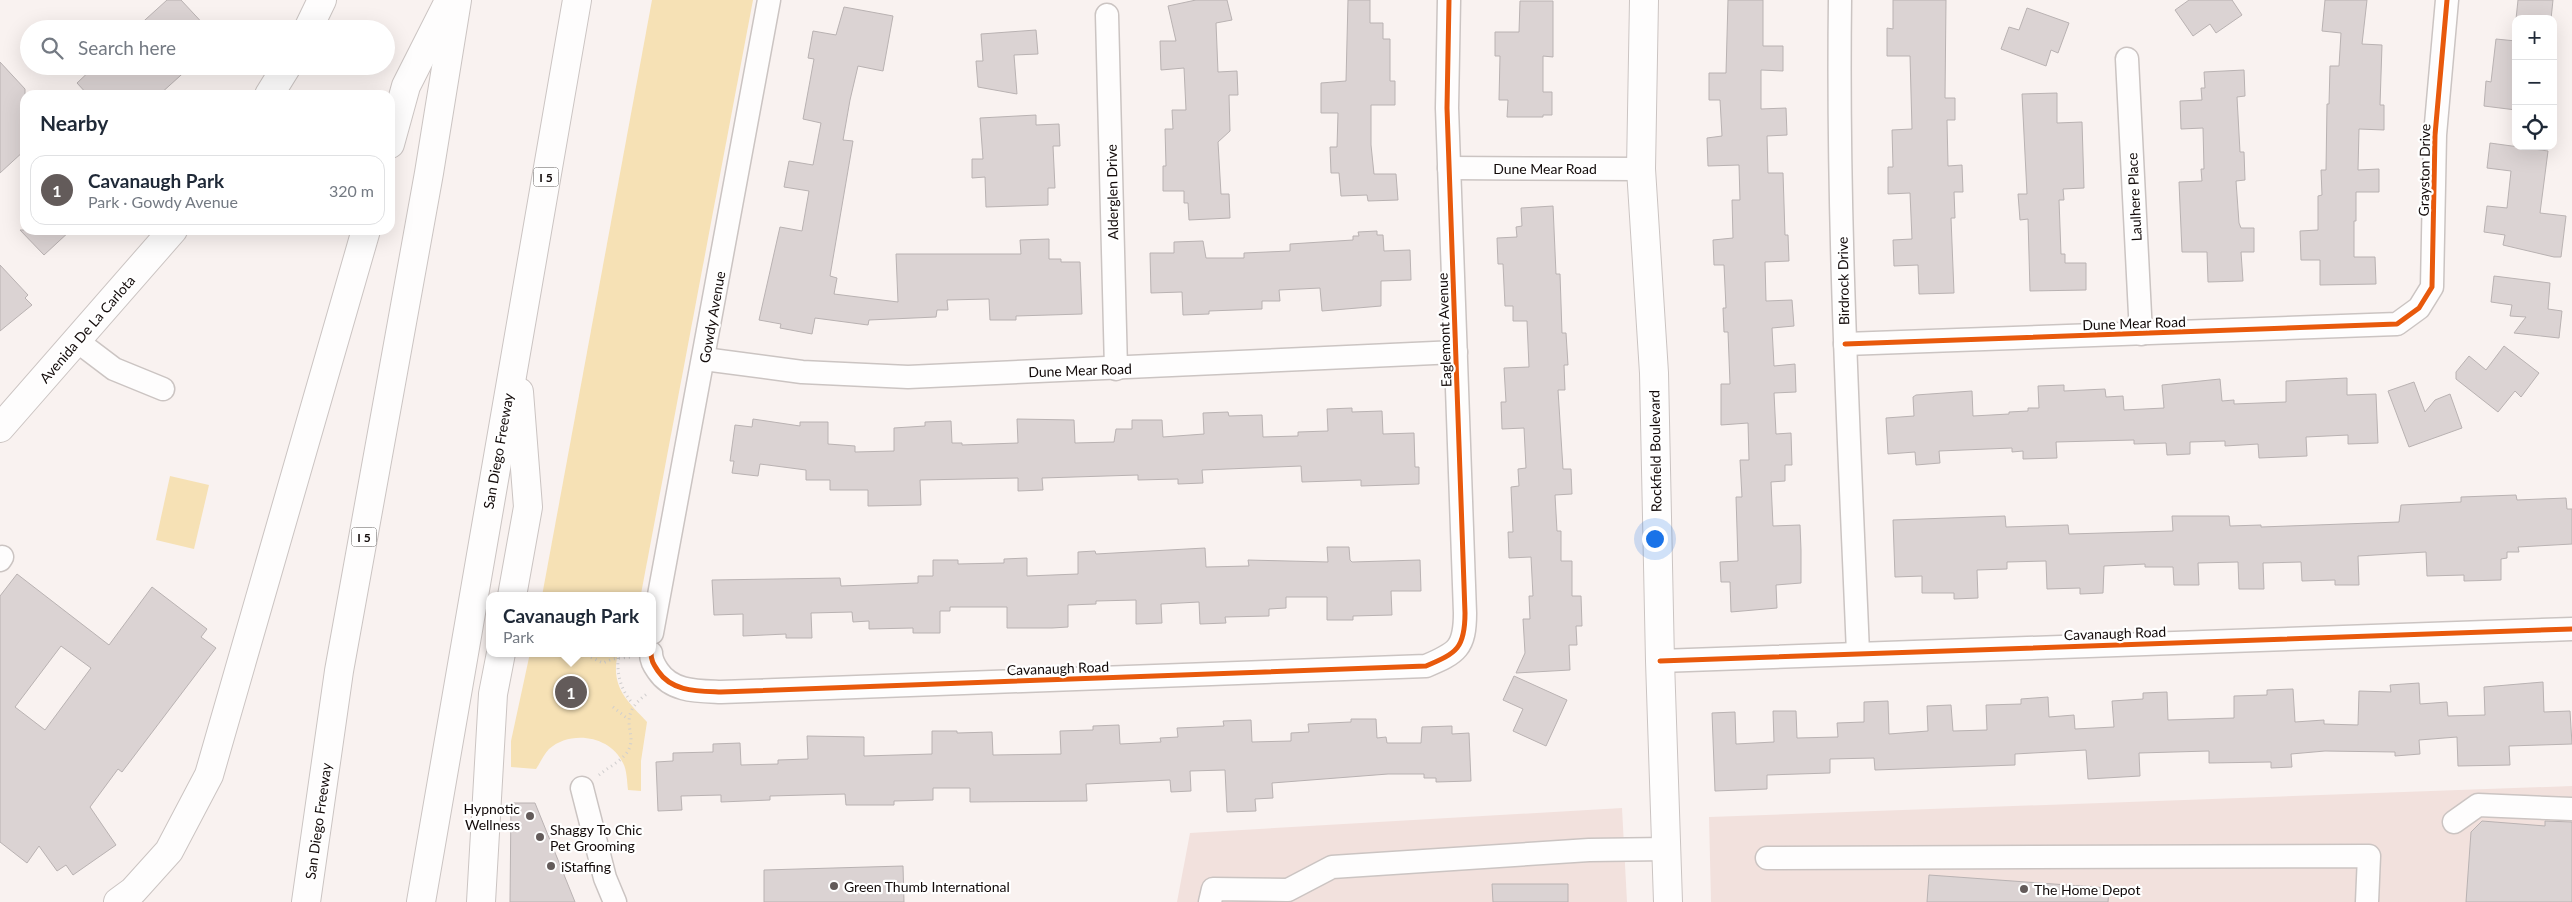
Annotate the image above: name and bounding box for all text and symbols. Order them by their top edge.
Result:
map controls [2512,15,2557,150]
button: + [2512,15,2557,60]
search box [20,20,395,75]
icon: search [38,34,66,62]
text: Search here [78,36,176,59]
button: − [2512,60,2557,105]
button: locate [2512,105,2557,150]
text: Nearby [40,110,108,135]
street label: Grayston Drive [2415,123,2433,217]
street label: Alderglen Drive [1103,144,1121,240]
street label: Laulhere Place [2123,152,2145,242]
street label: Dune Mear Road [1493,160,1597,177]
road number: I 5 [534,168,558,186]
text: Cavanaugh Park [88,169,224,192]
text: 1 [52,181,62,200]
text: 320 m [329,181,374,200]
text: Park · Gowdy Avenue [88,192,238,211]
street label: Birdrock Drive [1834,237,1852,325]
street label: Gowdy Avenue [696,270,728,364]
street label: Avenida De La Carlota [36,272,138,386]
street label: Eaglemont Avenue [1434,272,1454,388]
street label: Dune Mear Road [2082,313,2186,333]
street label: Dune Mear Road [1028,360,1132,380]
street label: Rockfield Boulevard [1645,390,1665,512]
street label: San Diego Freeway [479,391,517,510]
your location [1642,526,1668,552]
road number: I 5 [352,528,376,546]
popup [486,592,656,657]
text: Cavanaugh Park [503,604,639,627]
street label: Cavanaugh Road [2063,623,2167,643]
text: Park [503,627,534,646]
street label: Cavanaugh Road [1006,658,1110,678]
pin: 1 [555,673,587,711]
street label: San Diego Freeway [301,761,335,880]
place label: Hypnotic Wellness [463,800,520,833]
marker: Hypnotic Wellness [524,810,536,822]
place label: Shaggy To Chic Pet Grooming [550,821,642,854]
marker: Shaggy To Chic Pet Grooming [534,831,546,843]
place label: iStaffing [561,858,611,875]
marker: iStaffing [545,860,557,872]
place label: Green Thumb International [844,878,1010,895]
marker: Green Thumb International [828,880,840,892]
place label: The Home Depot [2034,881,2140,898]
marker: The Home Depot [2018,883,2030,895]

